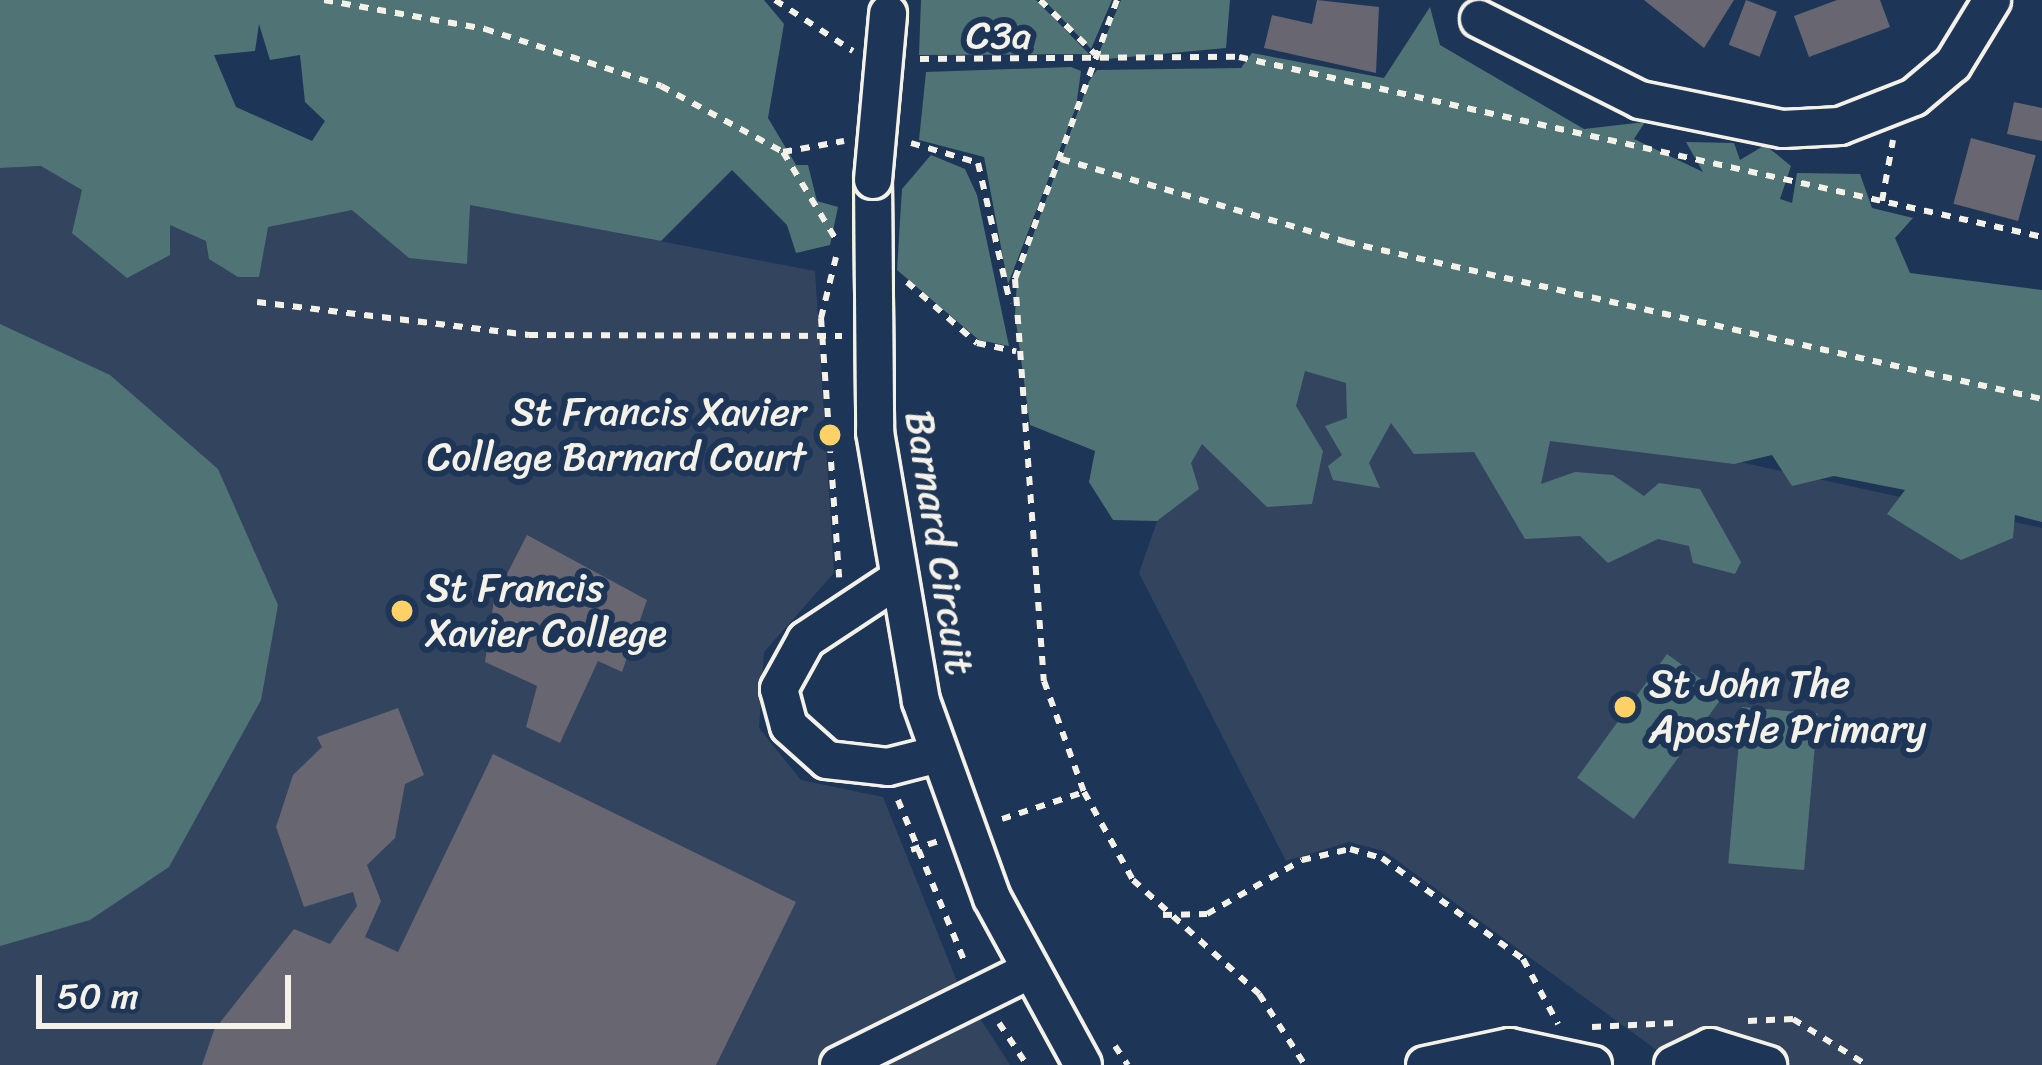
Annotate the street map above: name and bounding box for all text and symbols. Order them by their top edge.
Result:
street label: C3a [966,12,1032,60]
place label: St Francis Xavier College Barnard Court [425,390,806,481]
street label: Barnard Circuit [895,408,983,678]
marker: St Francis Xavier College Barnard Court [817,422,843,448]
place label: St Francis Xavier College [426,566,667,657]
marker: St Francis Xavier College [389,598,415,624]
place label: St John The Apostle Primary [1649,662,1926,753]
marker: St John The Apostle Primary [1612,694,1638,720]
scale bar [42,951,297,1025]
text: 50 m [57,964,139,1028]

